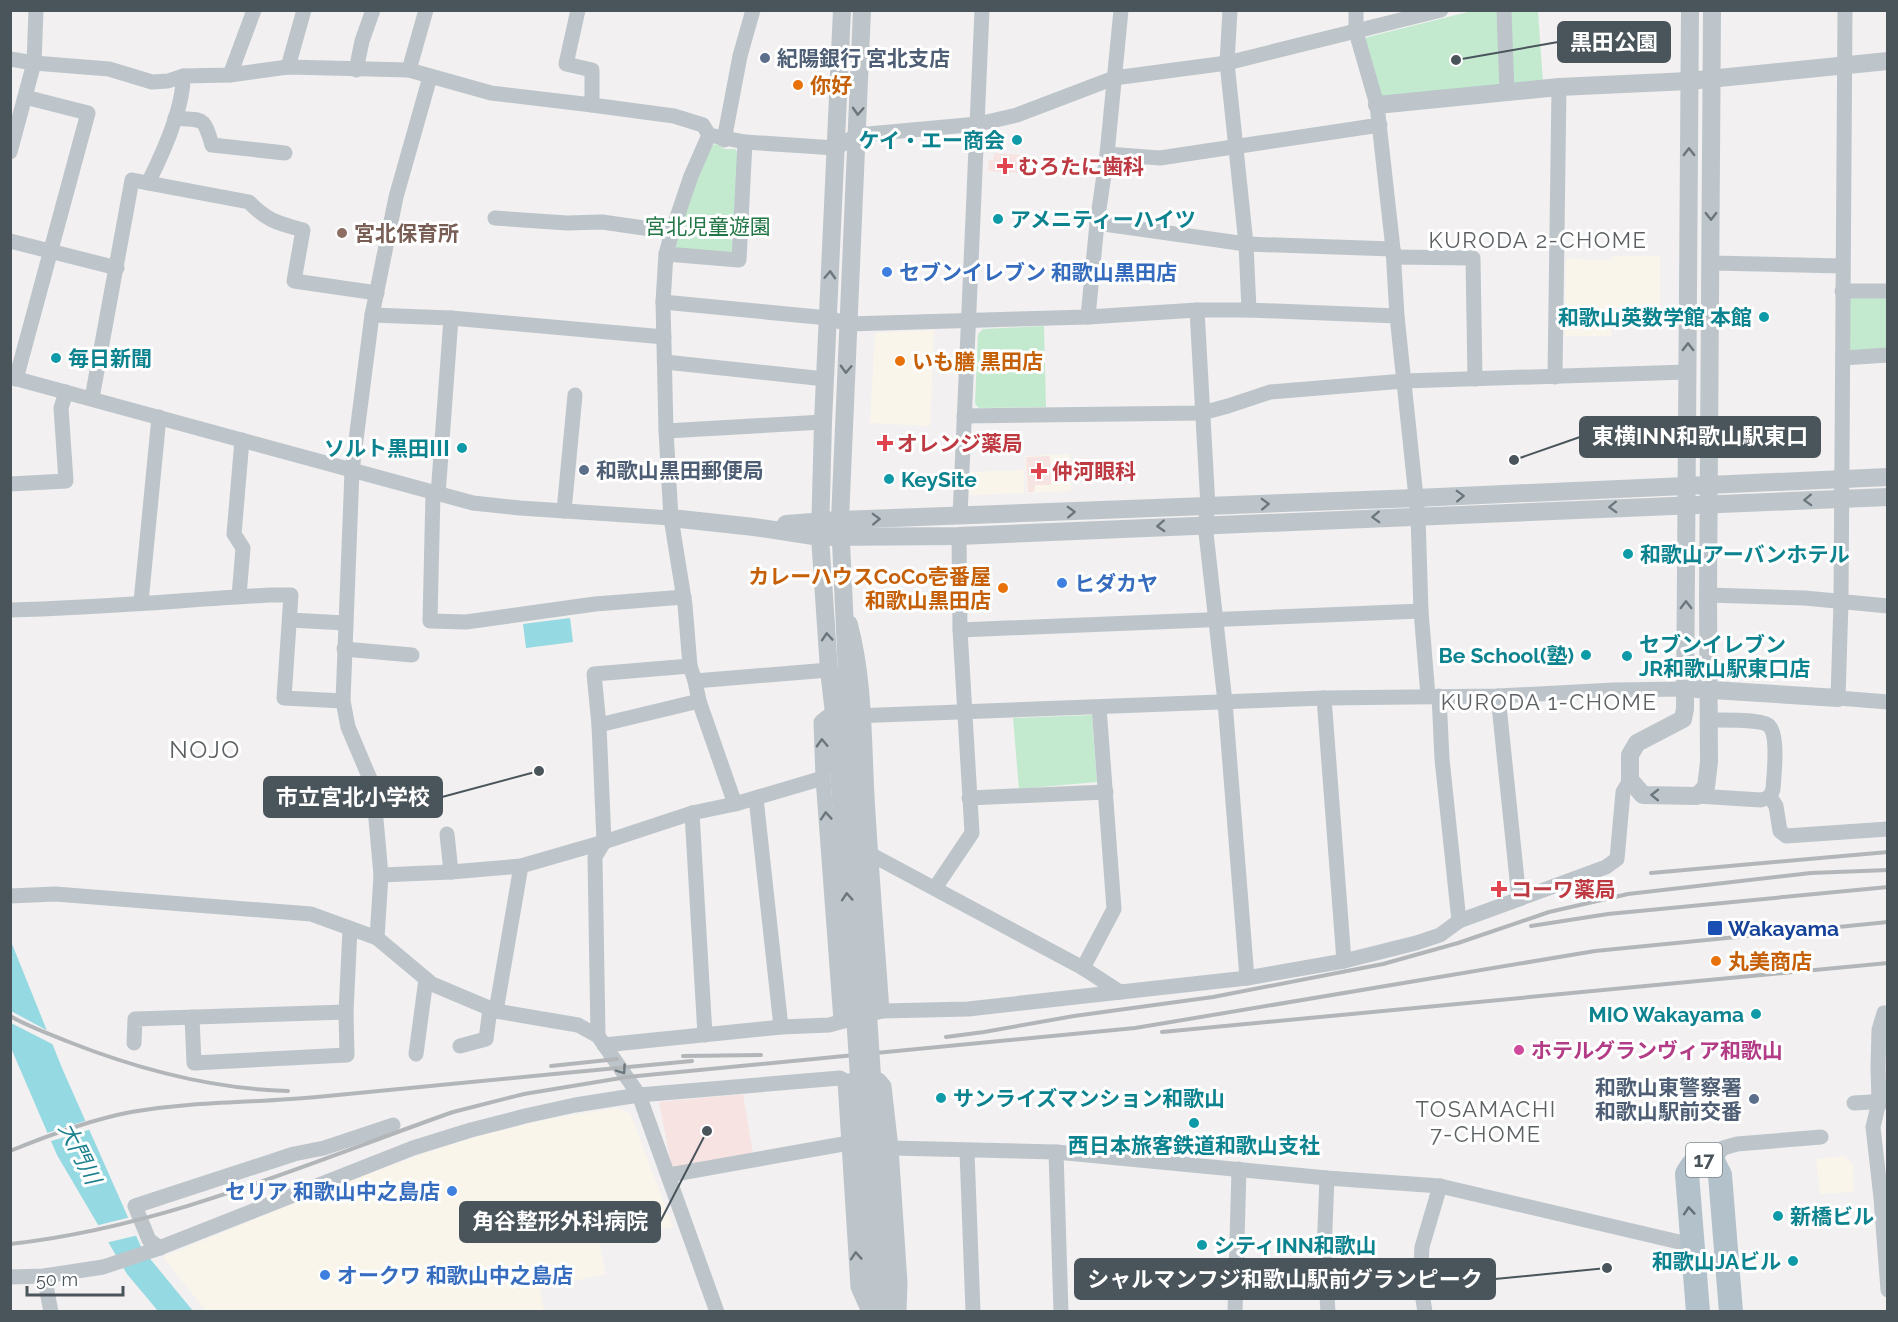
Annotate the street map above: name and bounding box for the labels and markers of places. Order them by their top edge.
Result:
callout: 黒田公園 [1558,22,1670,62]
place label: 紀陽銀行 宮北支店 [777,46,950,71]
marker: 紀陽銀行 宮北支店 [758,51,772,65]
place label: 你好 [810,73,852,98]
marker: 你好 [791,78,805,92]
place label: ケイ・エー商会 [858,128,1005,153]
marker: ケイ・エー商会 [1010,133,1024,147]
place label: むろたに歯科 [1018,154,1144,179]
marker: むろたに歯科 [996,157,1014,175]
place label: アメニティーハイツ [1010,207,1196,232]
marker: アメニティーハイツ [991,212,1005,226]
place label: 宮北保育所 [354,221,459,246]
marker: 宮北保育所 [335,226,349,240]
place label: セブンイレブン 和歌山黒田店 [899,260,1177,285]
marker: セブンイレブン 和歌山黒田店 [880,265,894,279]
place label: 和歌山英数学館 本館 [1558,305,1752,330]
marker: 和歌山英数学館 本館 [1757,310,1771,324]
place label: 毎日新聞 [68,346,152,371]
place label: いも膳 黒田店 [912,349,1043,374]
marker: 毎日新聞 [49,351,63,365]
marker: いも膳 黒田店 [893,354,907,368]
callout: 東横INN和歌山駅東口 [1580,417,1820,457]
place label: オレンジ薬局 [897,431,1023,456]
place label: ソルト黒田Ⅲ [324,436,450,461]
marker: オレンジ薬局 [878,436,892,450]
marker: ソルト黒田Ⅲ [455,441,469,455]
place label: 和歌山黒田郵便局 [596,458,764,483]
place label: 仲河眼科 [1052,459,1136,484]
marker: 仲河眼科 [1030,462,1048,480]
marker: 和歌山黒田郵便局 [577,463,591,477]
place label: KeySite [901,467,977,492]
marker: KeySite [882,472,896,486]
place label: 和歌山アーバンホテル [1640,542,1850,567]
marker: 和歌山アーバンホテル [1621,547,1635,561]
place label: カレーハウスCoCo壱番屋 和歌山黒田店 [748,564,991,613]
place label: ヒダカヤ [1074,571,1158,596]
marker: ヒダカヤ [1055,576,1069,590]
marker: カレーハウスCoCo壱番屋 和歌山黒田店 [996,581,1010,595]
place label: セブンイレブン JR和歌山駅東口店 [1639,632,1810,681]
place label: Be School(塾) [1439,643,1574,668]
marker: Be School(塾) [1579,648,1593,662]
marker: セブンイレブン JR和歌山駅東口店 [1620,649,1634,663]
callout: 市立宮北小学校 [264,777,442,817]
place label: コーワ薬局 [1511,877,1616,902]
marker: コーワ薬局 [1492,882,1506,896]
place label: Wakayama [1728,916,1839,941]
marker: Wakayama [1706,919,1724,937]
place label: 丸美商店 [1728,949,1812,974]
marker: 丸美商店 [1709,954,1723,968]
place label: MIO Wakayama [1589,1002,1744,1027]
marker: MIO Wakayama [1749,1007,1763,1021]
place label: ホテルグランヴィア和歌山 [1531,1038,1783,1063]
marker: ホテルグランヴィア和歌山 [1512,1043,1526,1057]
place label: 和歌山東警察署 和歌山駅前交番 [1595,1075,1742,1124]
place label: サンライズマンション和歌山 [953,1086,1225,1111]
marker: サンライズマンション和歌山 [934,1091,948,1105]
marker: 和歌山東警察署 和歌山駅前交番 [1747,1092,1761,1106]
marker: 西日本旅客鉄道和歌山支社 [1187,1116,1201,1130]
place label: 西日本旅客鉄道和歌山支社 [1068,1133,1320,1158]
place label: セリア 和歌山中之島店 [225,1179,440,1204]
marker: セリア 和歌山中之島店 [445,1184,459,1198]
callout: 角谷整形外科病院 [460,1202,660,1242]
place label: 新橋ビル [1790,1204,1874,1229]
marker: 新橋ビル [1771,1209,1785,1223]
place label: シティINN和歌山 [1214,1233,1377,1258]
marker: シティINN和歌山 [1195,1238,1209,1252]
place label: 和歌山JAビル [1652,1249,1781,1274]
marker: 和歌山JAビル [1786,1254,1800,1268]
callout: シャルマンフジ和歌山駅前グランピーク [1075,1259,1495,1299]
place label: オークワ 和歌山中之島店 [337,1263,573,1288]
marker: オークワ 和歌山中之島店 [318,1268,332,1282]

